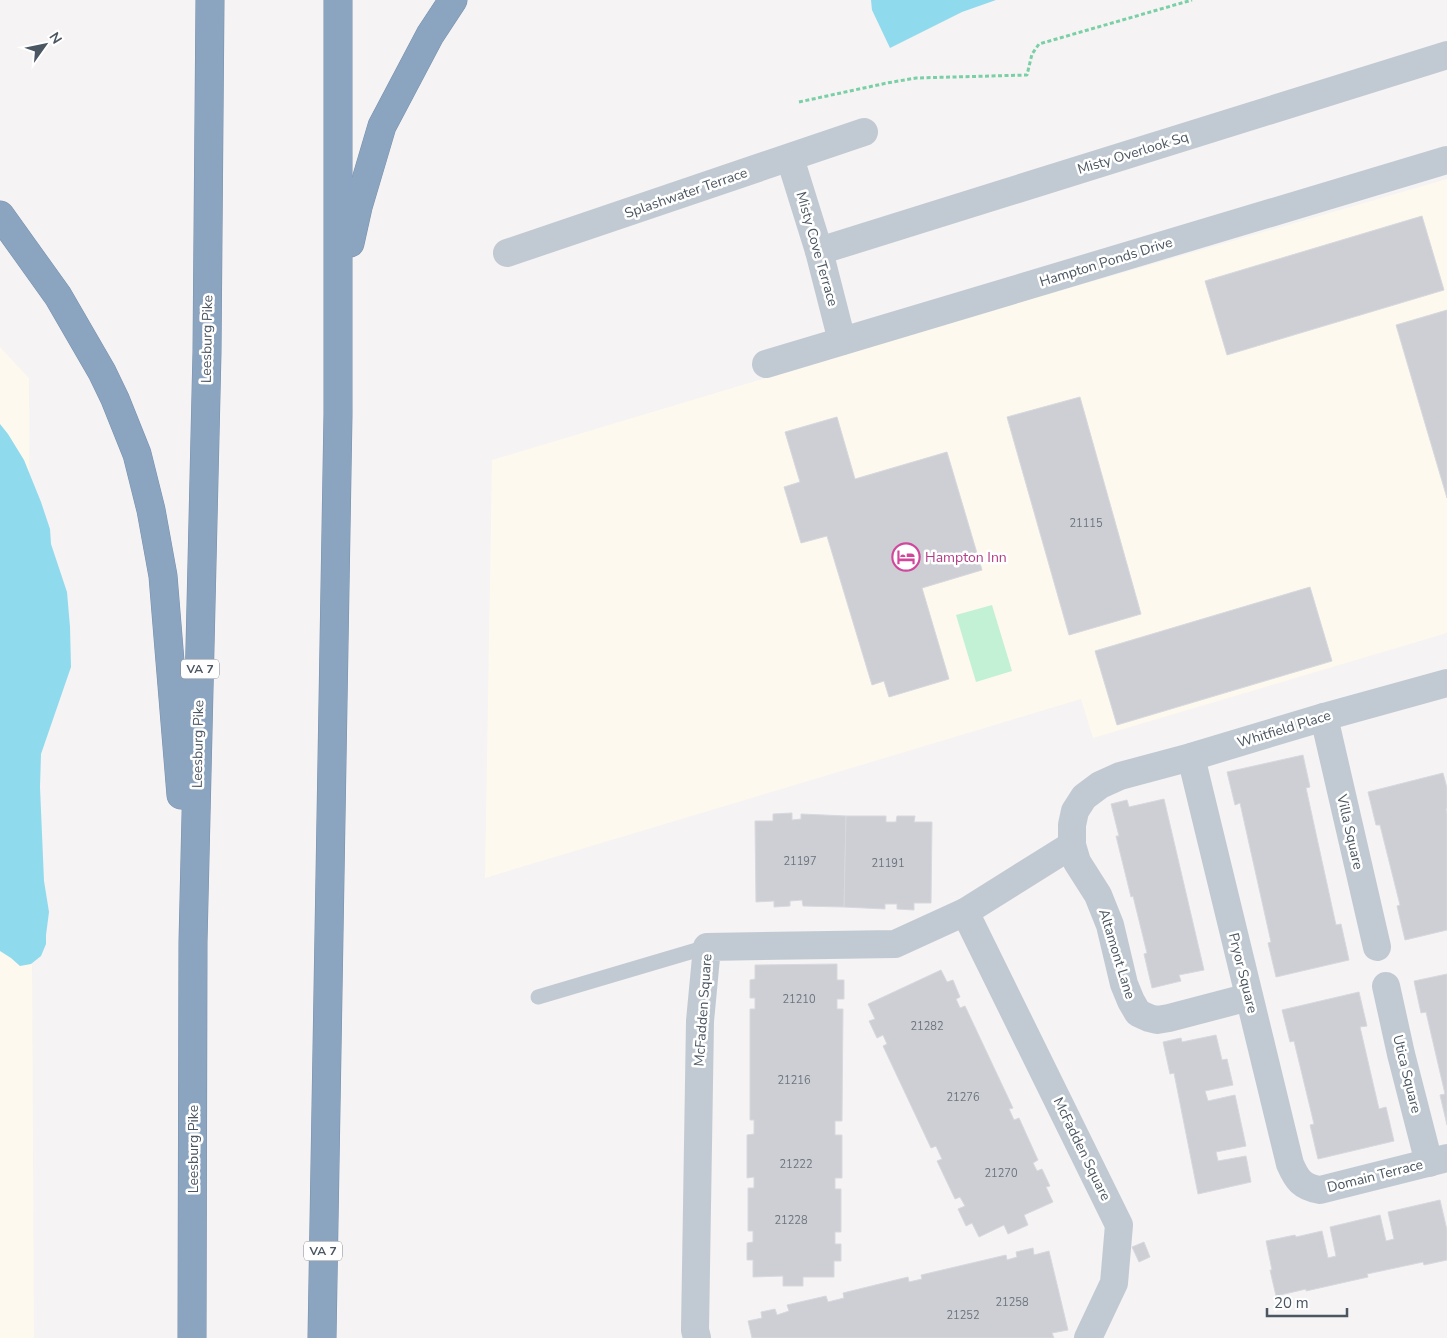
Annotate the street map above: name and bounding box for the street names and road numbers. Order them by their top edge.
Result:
street label: Misty Overlook Sq [1075,127,1191,179]
street label: Splashwater Terrace [622,163,750,223]
street label: Misty Cove Terrace [792,189,842,309]
street label: Hampton Ponds Drive [1037,233,1175,291]
street label: Leesburg Pike [197,295,217,383]
road number: VA 7 [181,660,219,679]
street label: Leesburg Pike [188,700,208,788]
street label: Whitfield Place [1235,706,1333,752]
street label: Villa Square [1332,792,1368,871]
street label: Altamont Lane [1094,907,1140,1001]
street label: Pryor Square [1224,931,1262,1015]
street label: McFadden Square [690,953,716,1067]
street label: Utica Square [1388,1033,1426,1115]
street label: McFadden Square [1049,1094,1115,1204]
street label: Leesburg Pike [184,1105,203,1193]
street label: Domain Terrace [1325,1155,1425,1197]
road number: VA 7 [304,1242,342,1260]

